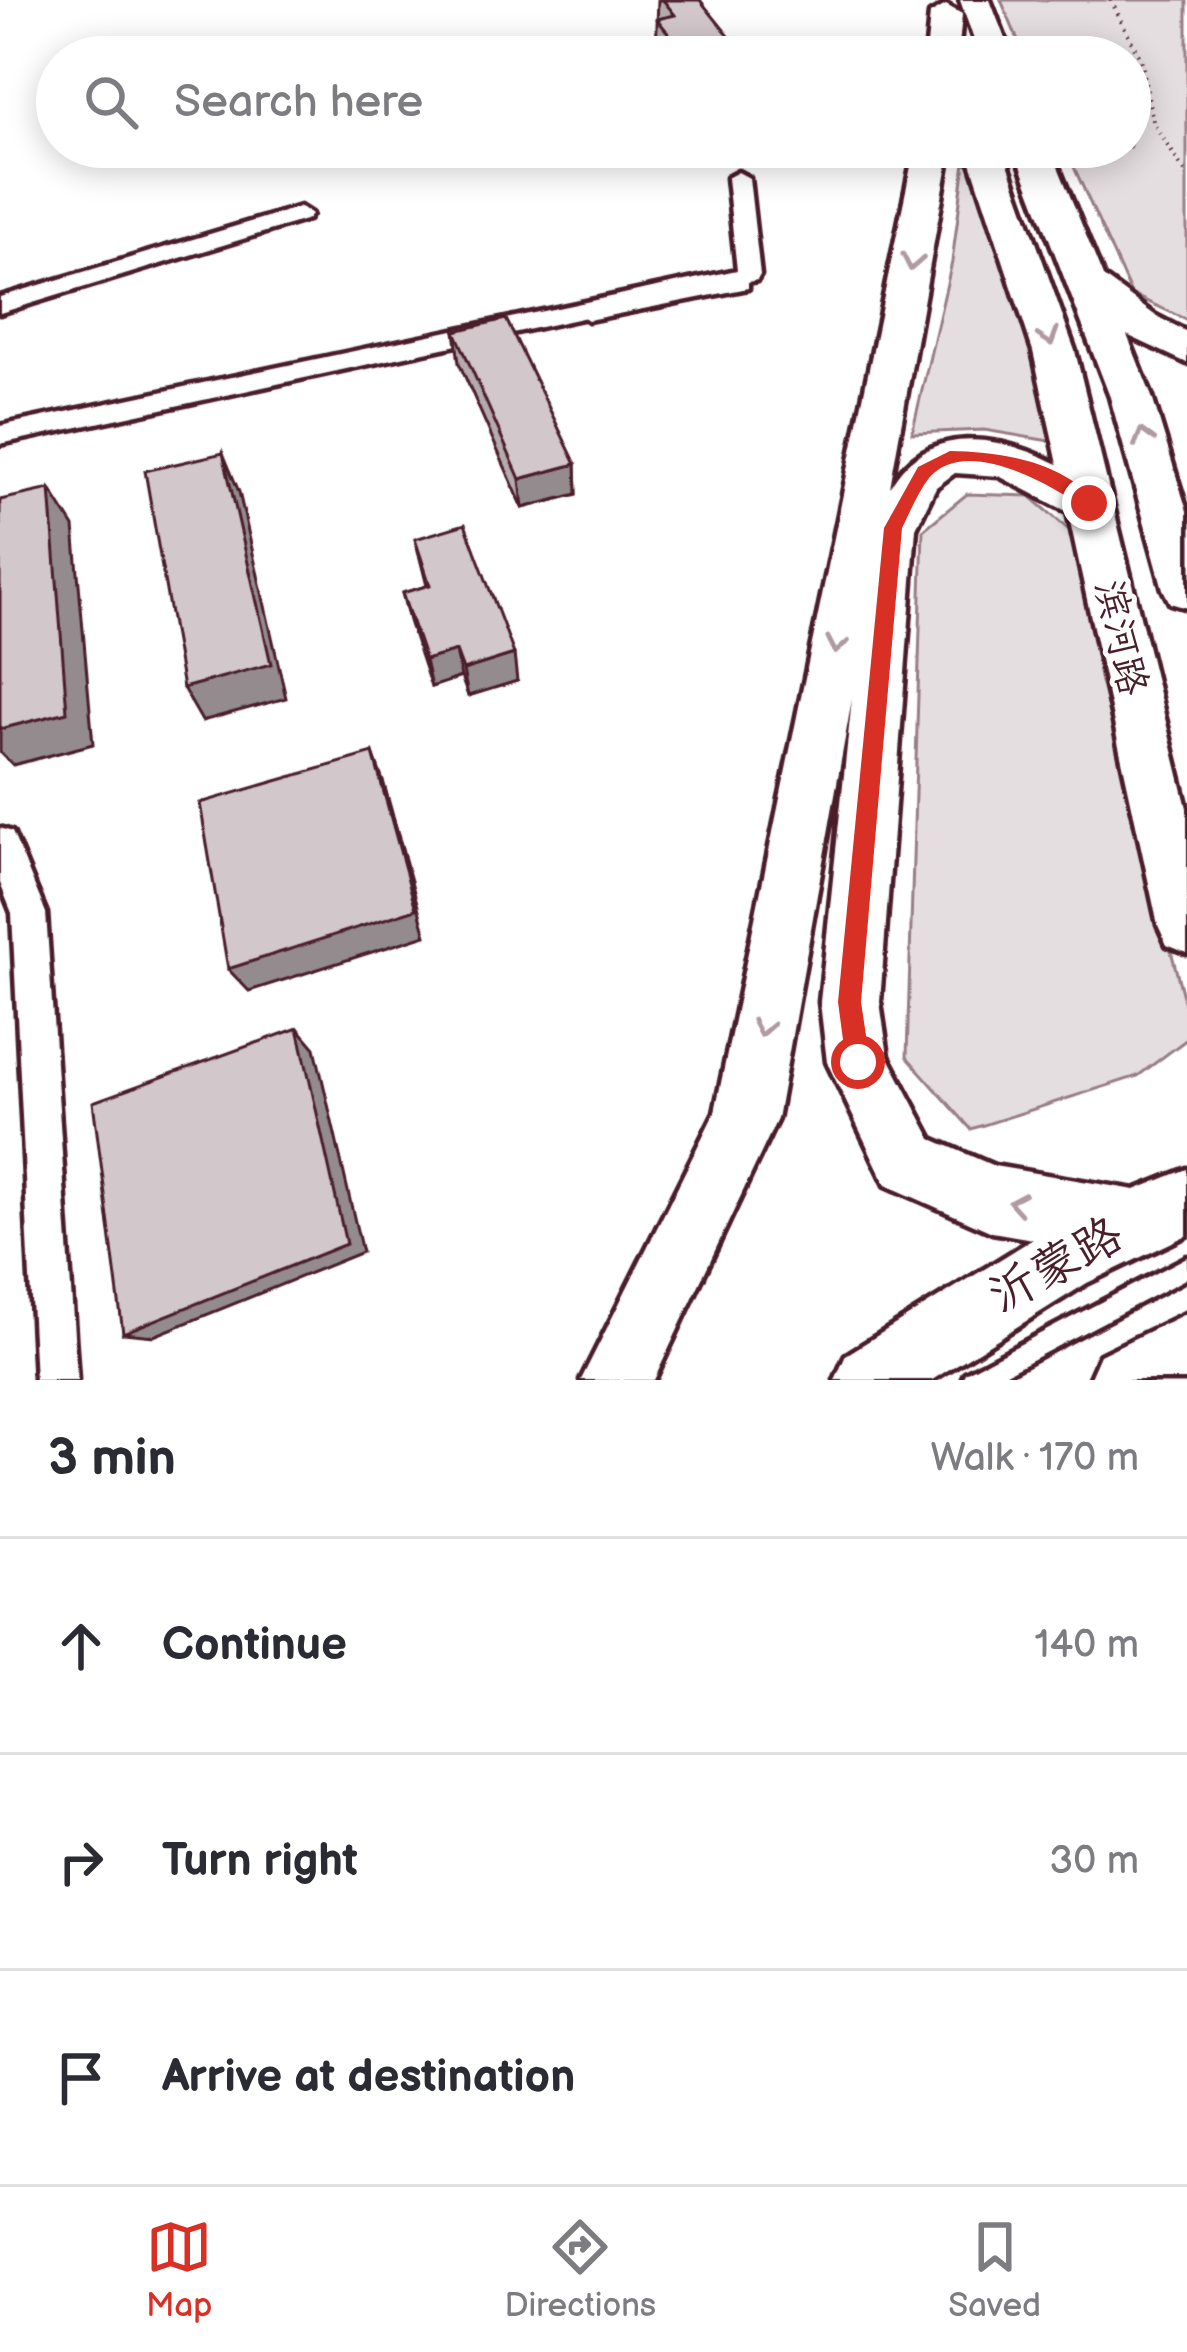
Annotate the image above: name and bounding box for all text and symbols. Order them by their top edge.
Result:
search box [36,36,1151,168]
icon: search [78,69,144,135]
text: Search here [174,75,423,130]
one-way arrow [900,252,926,272]
one-way arrow [1035,326,1060,347]
one-way arrow [1132,427,1157,448]
route end [1062,476,1116,530]
street label: 滨河路 [1084,576,1156,700]
one-way arrow [825,634,851,654]
one-way arrow [751,1017,776,1037]
route start [831,1035,885,1089]
one-way arrow [1008,1192,1028,1217]
street label: 沂蒙路 [979,1206,1133,1326]
text: 3 min [48,1428,176,1489]
text: Walk · 170 m [930,1435,1139,1482]
icon: ahead [48,1613,114,1679]
text: Continue [162,1618,347,1673]
text: 140 m [1034,1622,1139,1669]
icon: right [48,1829,114,1895]
text: Turn right [162,1834,358,1889]
text: 30 m [1049,1838,1139,1885]
icon: arrive [48,2045,114,2111]
text: Arrive at destination [162,2050,575,2105]
tab: Map [146,2214,212,2326]
tab: Directions [505,2214,656,2326]
tab: Saved [948,2214,1041,2326]

